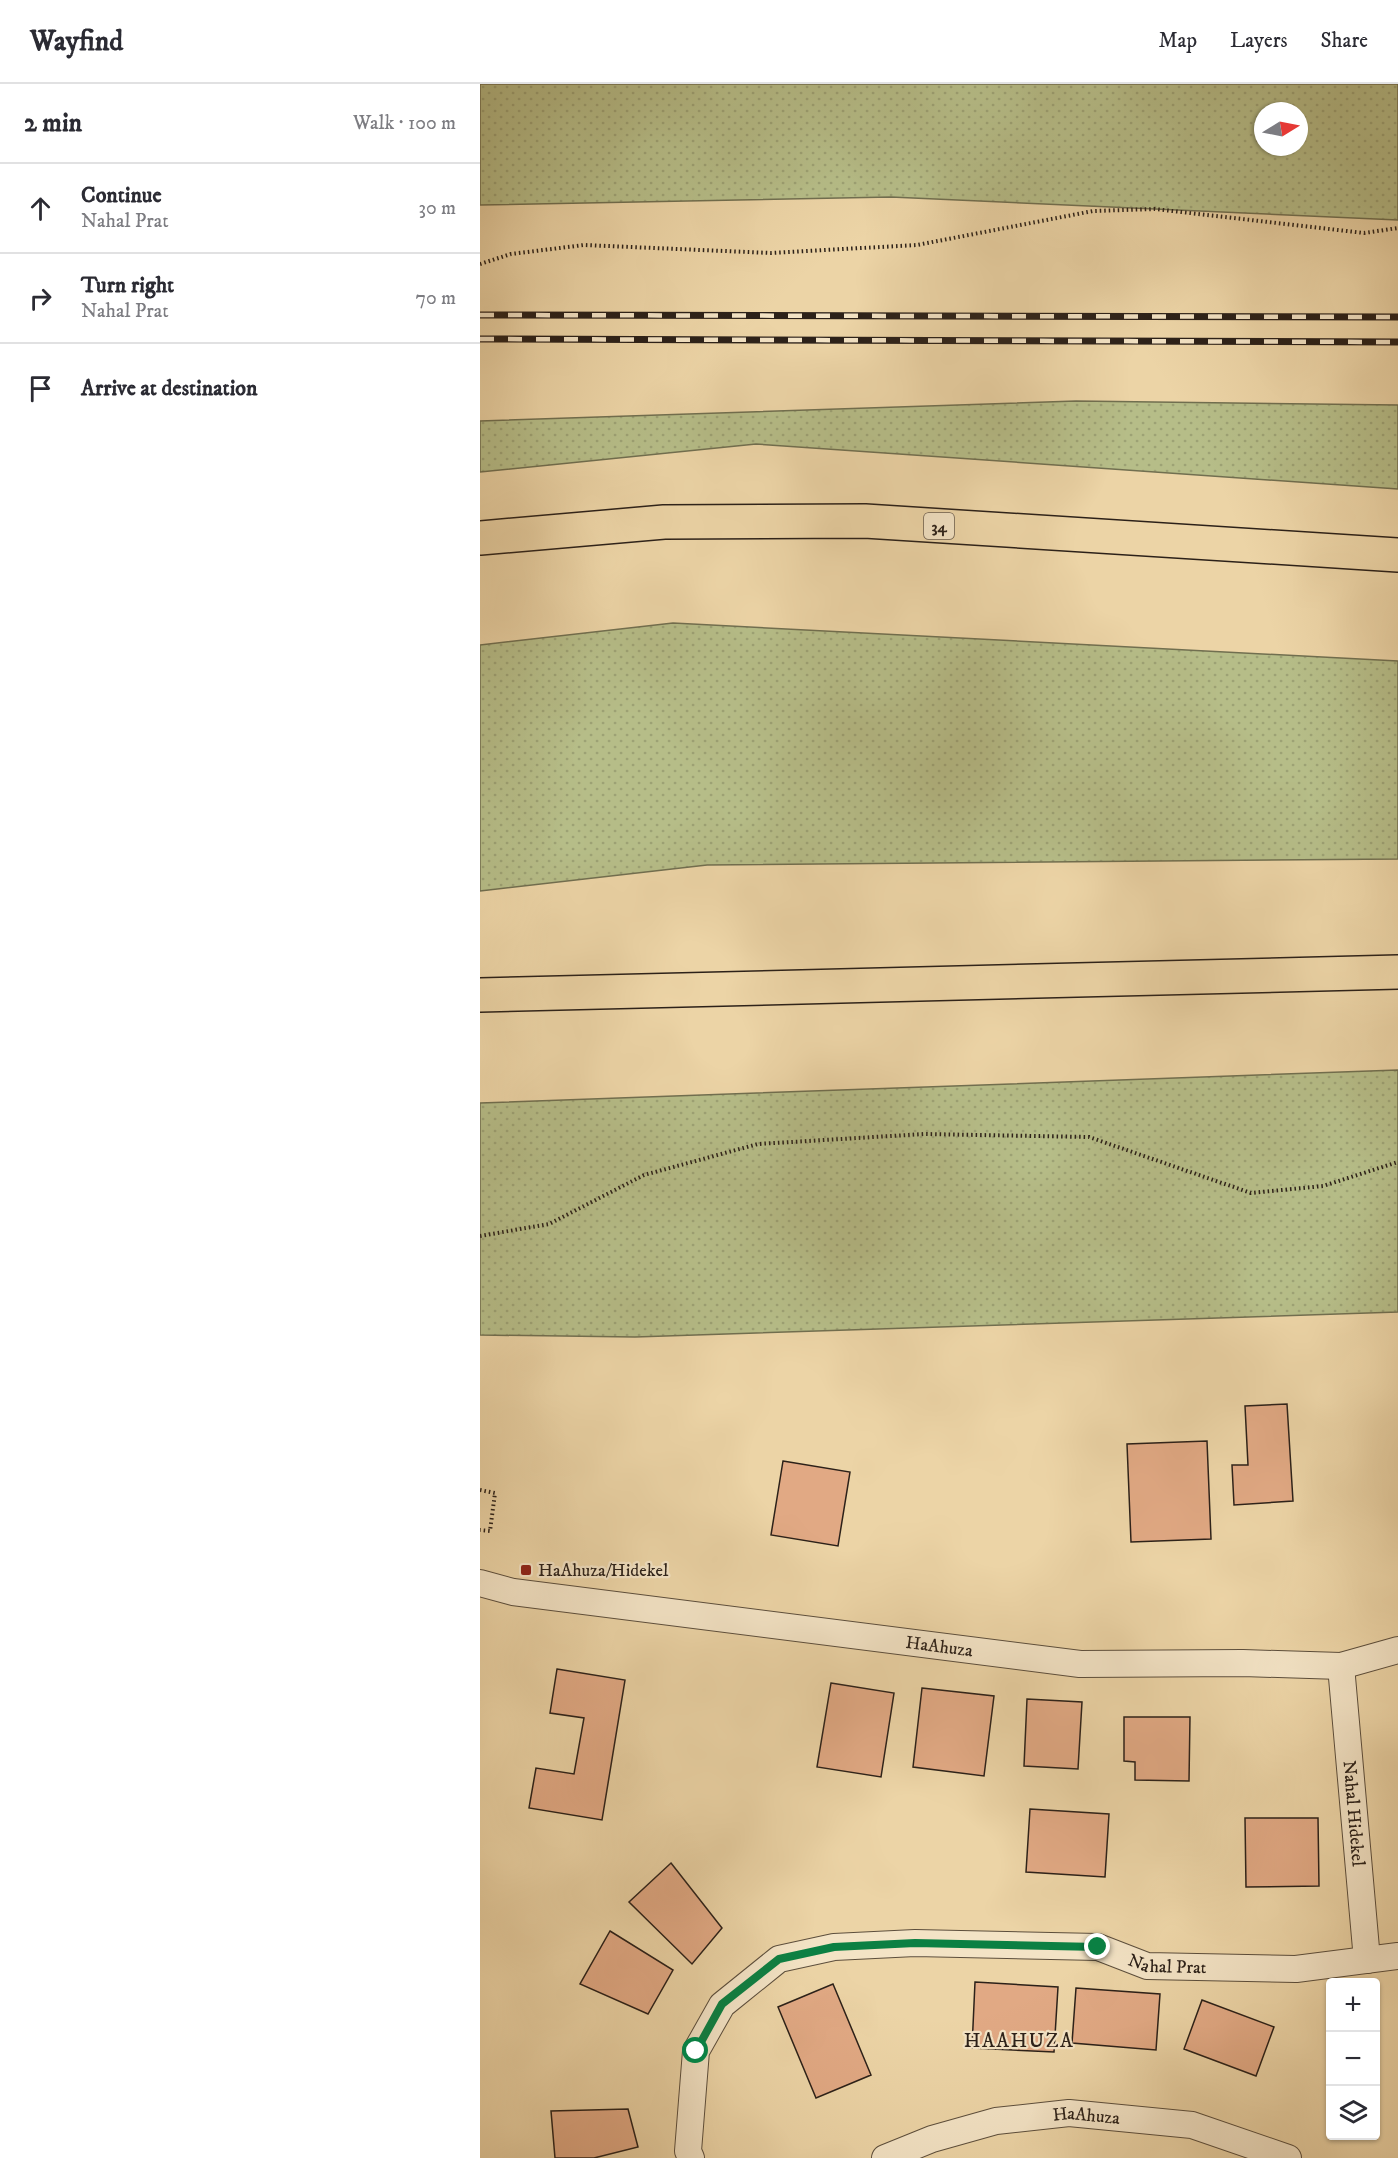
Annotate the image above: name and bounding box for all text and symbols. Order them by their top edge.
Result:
text: Wayfind [30,24,123,59]
text: Map [1158,28,1197,54]
text: Layers [1230,28,1288,54]
text: Share [1321,28,1368,54]
north arrow [1254,102,1308,156]
text: 2 min [24,107,82,140]
text: Walk · 100 m [353,111,456,136]
text: Continue [81,182,162,209]
icon: ahead [24,192,57,225]
text: 30 m [418,196,456,221]
text: Nahal Prat [81,209,169,234]
text: Turn right [81,272,174,299]
icon: right [24,282,57,315]
text: 70 m [415,286,456,311]
text: Nahal Prat [81,299,169,324]
icon: arrive [24,372,57,405]
text: Arrive at destination [81,375,258,402]
road number: 34 [924,513,954,539]
place label: HaAhuza/Hidekel [538,1560,669,1582]
marker: HaAhuza/Hidekel [519,1563,533,1577]
street label: HaAhuza [904,1632,975,1662]
street label: Nahal Hidekel [1337,1760,1369,1868]
route end [1084,1933,1110,1959]
street label: Nahal Prat [1124,1950,1207,1979]
map controls [1326,1978,1380,2140]
button: + [1326,1978,1380,2032]
district label: HAAHUZA [964,2029,1074,2054]
button: − [1326,2032,1380,2086]
route start [682,2037,708,2063]
button: layers [1326,2086,1380,2140]
street label: HaAhuza [1052,2103,1121,2130]

